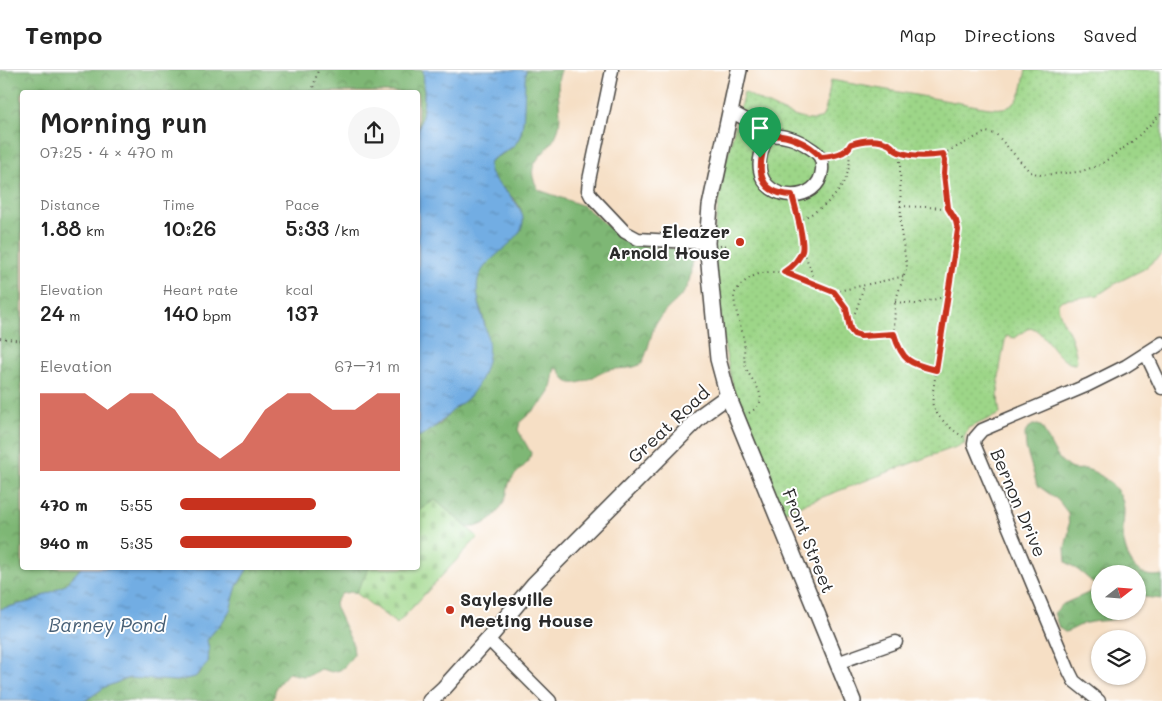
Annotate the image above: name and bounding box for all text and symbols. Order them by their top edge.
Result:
text: Tempo [25,19,102,50]
text: Map [899,23,936,47]
text: Directions [964,23,1056,47]
text: Saved [1084,23,1137,47]
text: Morning run [40,104,207,140]
button: share [348,107,400,159]
pin [739,107,781,158]
icon: arrive [746,114,774,142]
text: 07:25 · 4 × 470 m [40,141,174,162]
text: Distance [40,195,100,214]
text: Time [163,195,195,214]
text: Pace [285,195,320,214]
text: 1.88 [40,214,82,241]
text: 10:26 [163,214,216,241]
text: 5:33 [285,214,329,241]
place label: Eleazer Arnold House [609,219,730,264]
text: km [82,221,105,240]
text: /km [329,221,360,240]
marker: Eleazer Arnold House [734,236,746,248]
text: Elevation [40,280,103,299]
text: Heart rate [163,280,238,299]
text: kcal [285,280,313,299]
text: 24 [40,299,65,326]
text: 140 [163,299,198,326]
text: 137 [285,299,319,326]
text: m [65,306,80,325]
text: bpm [198,306,231,325]
text: Elevation [40,355,112,376]
text: 67–71 m [334,355,400,376]
street label: Great Road [622,380,714,468]
street label: Bernon Drive [985,445,1052,560]
street label: Front Street [777,485,841,596]
text: 470 m [40,494,88,515]
text: 5:55 [120,494,153,515]
text: 940 m [40,532,89,553]
text: 5:35 [120,532,153,553]
north arrow [1091,565,1146,620]
map controls [1091,565,1146,685]
place label: Saylesville Meeting House [460,587,593,632]
marker: Saylesville Meeting House [444,604,456,616]
water label: Barney Pond [49,612,166,637]
button: layers [1091,630,1146,685]

